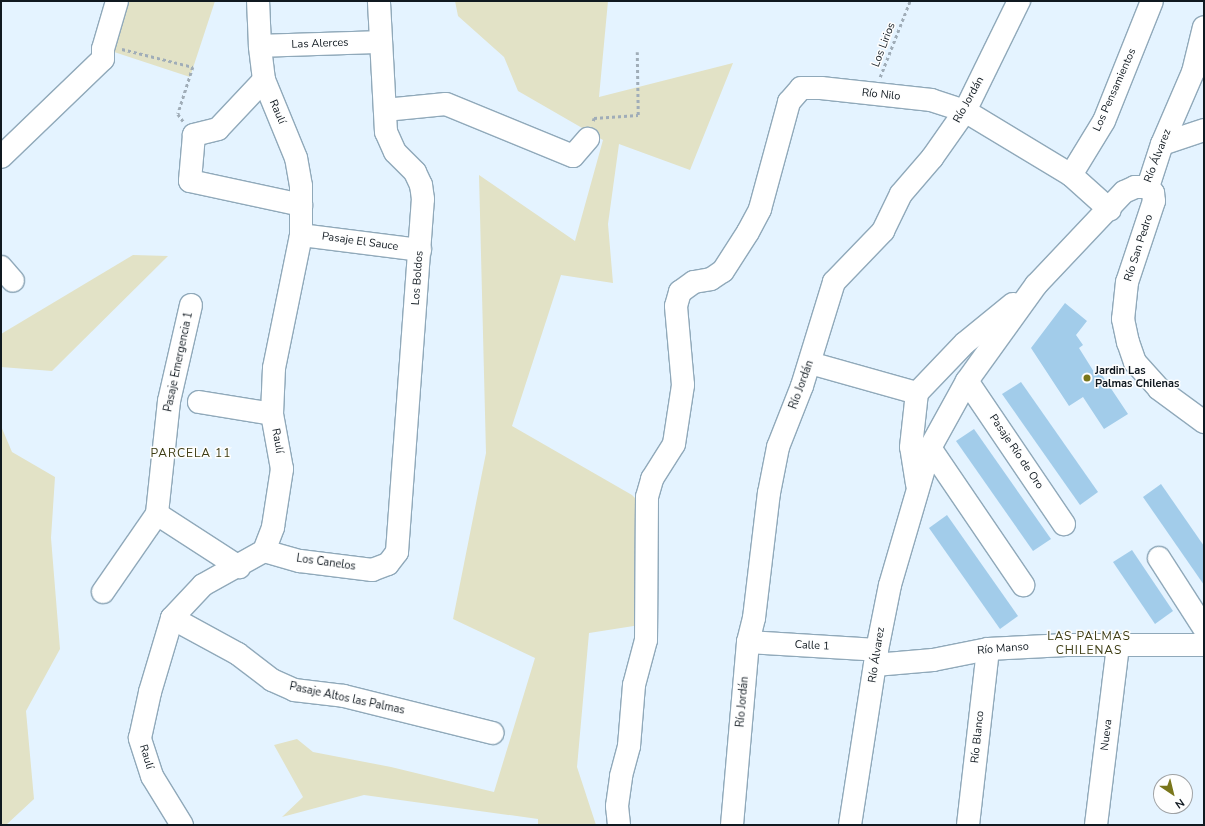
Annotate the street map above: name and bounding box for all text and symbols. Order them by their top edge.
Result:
street label: Los Lirios [869,21,899,69]
street label: Las Alerces [291,36,349,52]
street label: Los Pensamientos [1091,46,1139,134]
street label: Río Jordán [951,75,987,125]
street label: Río Nilo [861,86,901,104]
street label: Raulí [266,98,288,126]
street label: Río Álvarez [1142,127,1174,185]
street label: Río San Pedro [1122,213,1156,283]
street label: Pasaje El Sauce [321,230,399,254]
street label: Los Boldos [410,250,426,306]
street label: Pasaje Emergencia 1 [162,311,196,413]
street label: Río Jordán [787,359,817,411]
place label: Jardin Las Palmas Chilenas [1095,365,1179,391]
marker: Jardin Las Palmas Chilenas [1082,373,1092,383]
street label: Pasaje Río de Oro [986,412,1046,492]
street label: Raulí [268,427,286,455]
district label: PARCELA 11 [150,447,232,461]
street label: Los Canelos [295,552,357,574]
street label: Río Álvarez [866,626,888,684]
district label: LAS PALMAS CHILENAS [1047,630,1131,658]
street label: Calle 1 [794,638,830,654]
street label: Río Manso [977,640,1029,658]
street label: Río Jordán [734,676,752,728]
street label: Pasaje Altos las Palmas [288,680,406,718]
street label: Río Blanco [969,710,987,764]
street label: Nueva [1099,719,1115,751]
street label: Raulí [136,743,156,771]
north arrow [1153,774,1193,814]
text: N [1172,795,1187,812]

